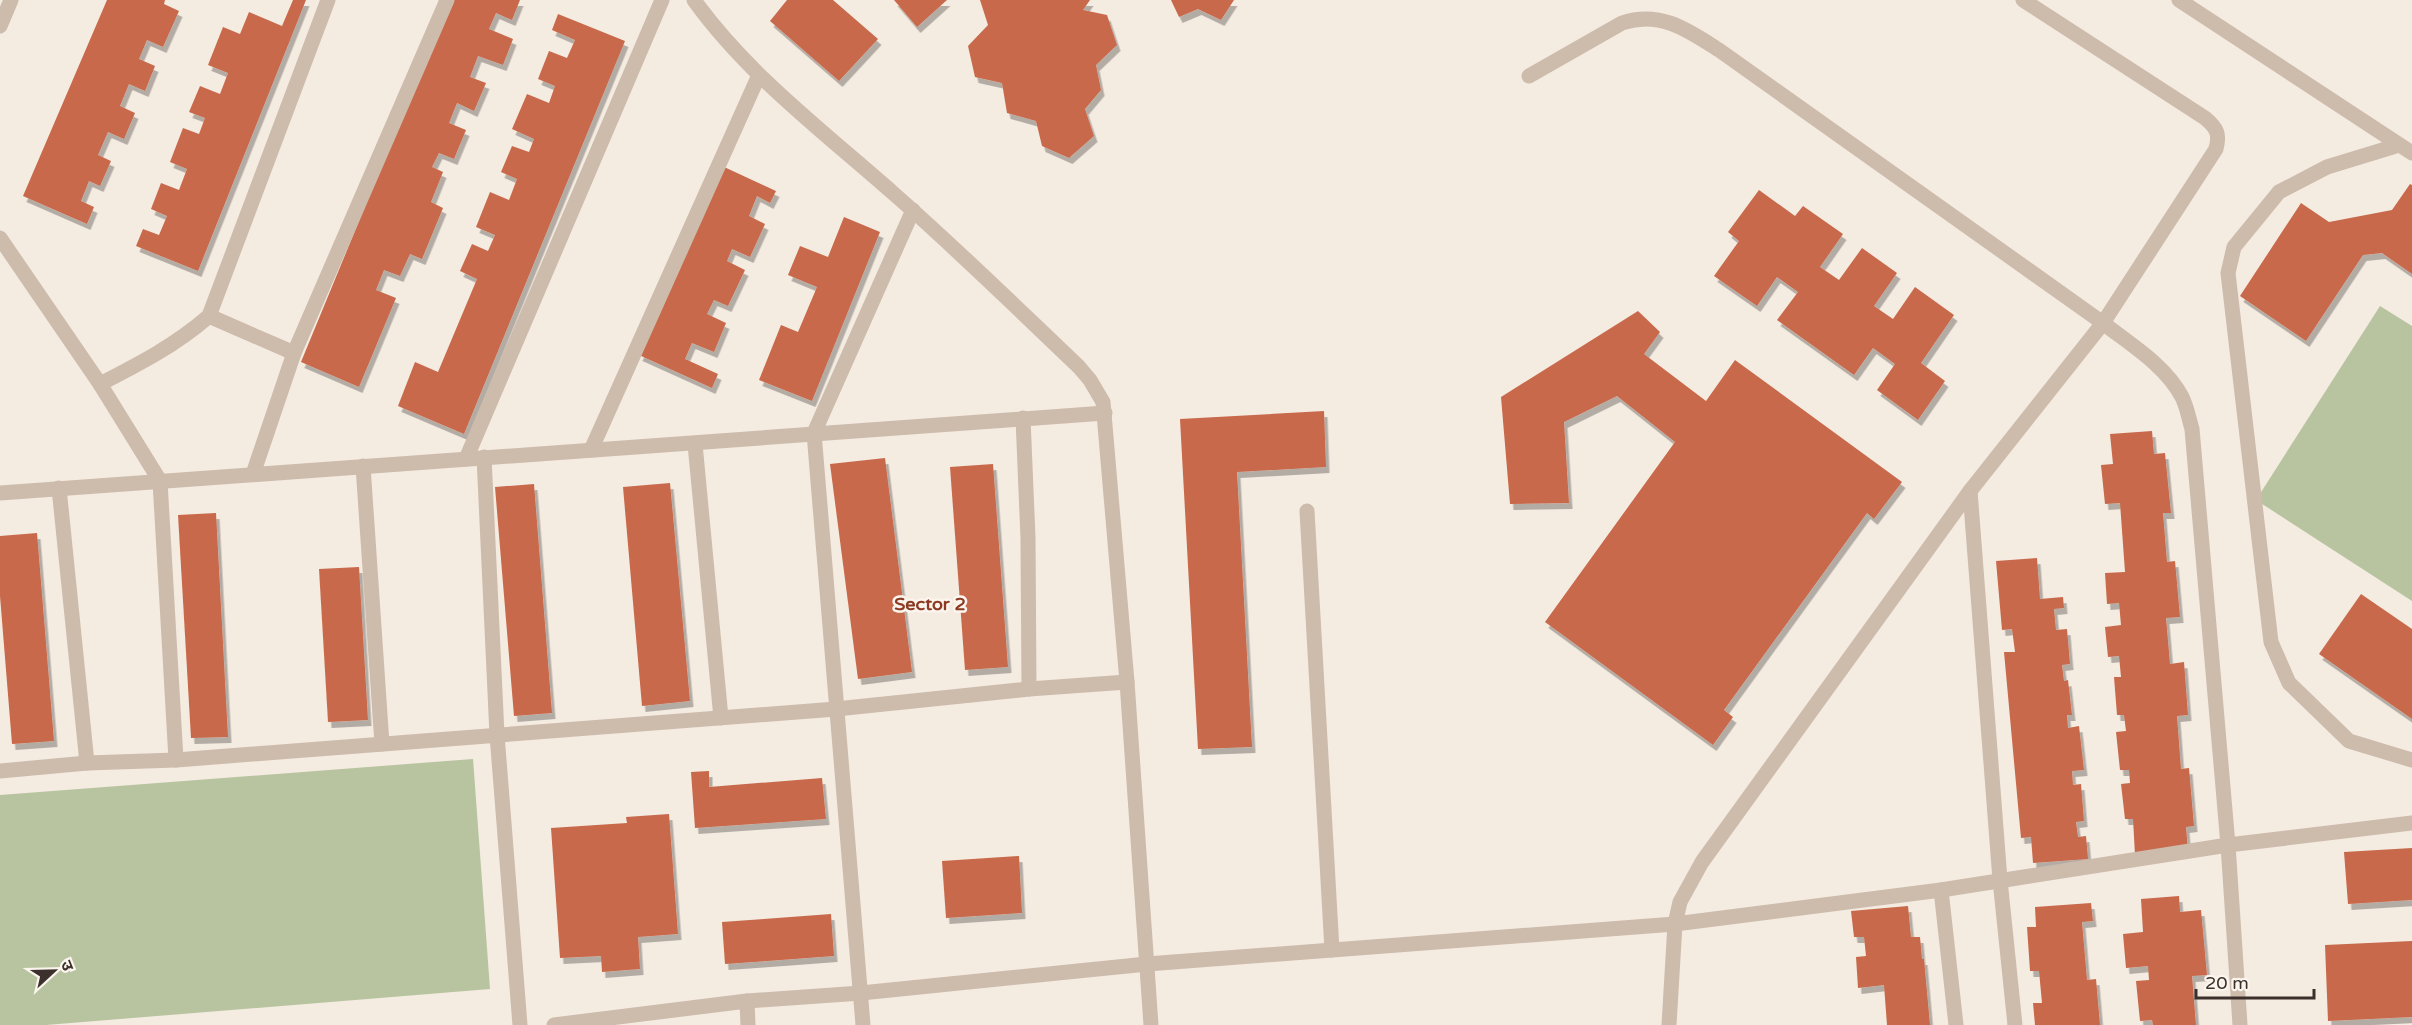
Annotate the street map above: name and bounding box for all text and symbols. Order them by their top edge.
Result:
district label: Sector 2 [894,593,966,615]
north arrow [24,941,84,1001]
text: उ [56,958,78,974]
scale bar [2196,962,2314,1000]
text: 20 m [2205,972,2249,994]

